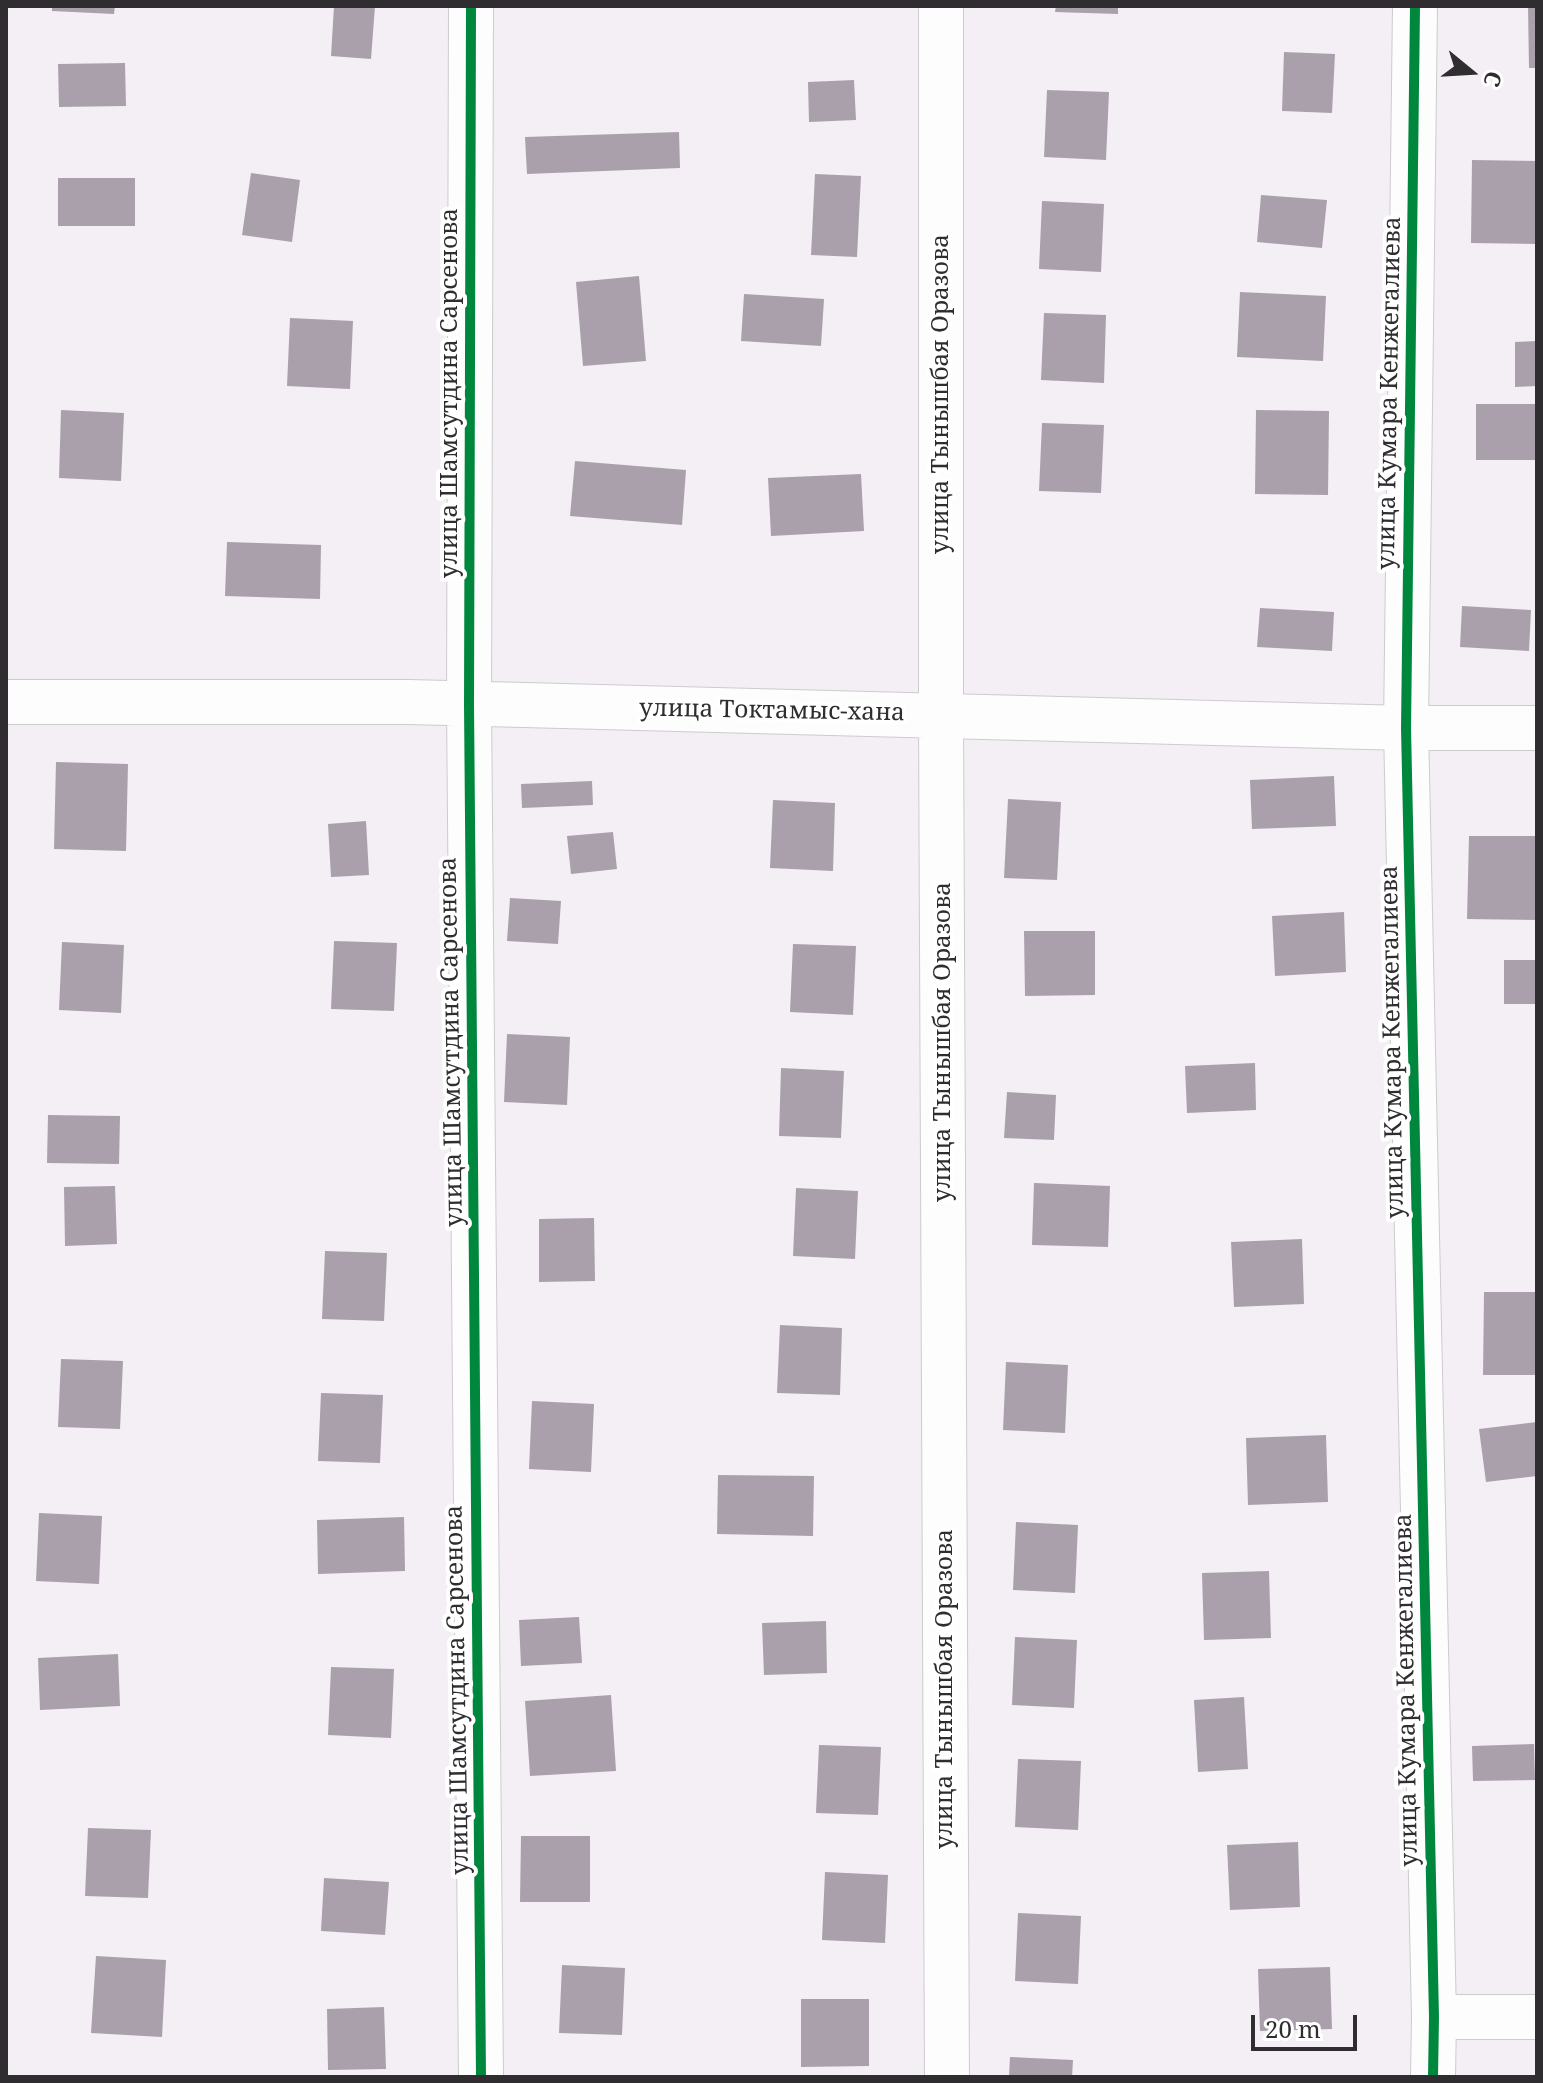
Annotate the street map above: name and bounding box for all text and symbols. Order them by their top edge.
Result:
north arrow [1431,32,1511,112]
text: С [1477,68,1510,91]
street label: улица Шамсутдина Сарсенова [436,208,464,578]
street label: улица Кумара Кенжегалиева [1373,216,1407,570]
street label: улица Тынышбая Оразова [927,234,955,554]
street label: улица Токтамыс-хана [639,694,905,728]
street label: улица Шамсутдина Сарсенова [434,857,470,1227]
street label: улица Кумара Кенжегалиева [1376,865,1410,1219]
street label: улица Тынышбая Оразова [929,882,957,1202]
street label: улица Шамсутдина Сарсенова [440,1505,476,1875]
street label: улица Кумара Кенжегалиева [1390,1513,1424,1867]
street label: улица Тынышбая Оразова [931,1529,959,1849]
scale bar [1255,1999,1361,2049]
text: 20 m [1265,2012,1321,2045]

